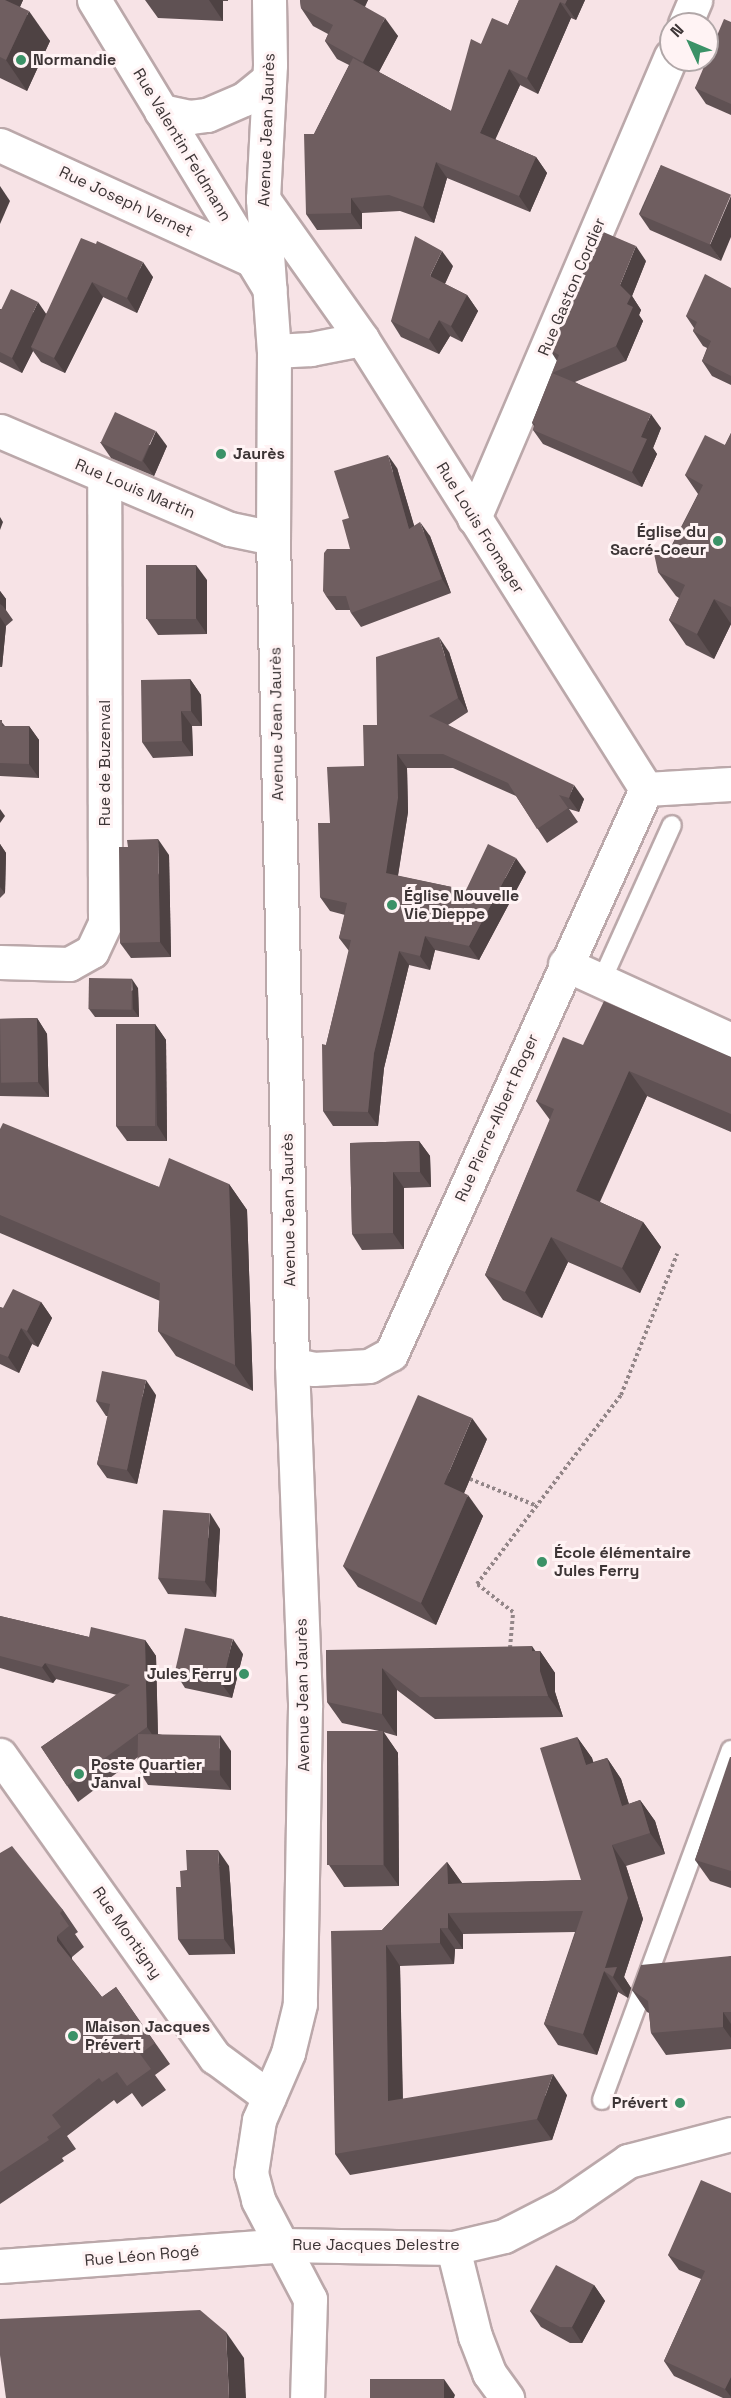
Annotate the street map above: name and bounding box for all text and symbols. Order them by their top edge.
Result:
north arrow [659,12,719,72]
text: N [666,19,688,42]
place label: Normandie [33,50,116,70]
marker: Normandie [14,53,28,67]
street label: Avenue Jean Jaurès [255,53,279,207]
street label: Rue Valentin Feldmann [129,65,235,225]
street label: Rue Joseph Vernet [56,163,196,241]
street label: Rue Gaston Cordier [534,215,610,359]
place label: Jaurès [233,444,285,464]
marker: Jaurès [214,447,228,461]
street label: Rue Louis Martin [72,455,198,523]
street label: Rue Louis Fromager [432,459,528,597]
place label: Église du Sacré-Coeur [610,522,706,560]
marker: Église du Sacré-Coeur [711,534,725,548]
street label: Avenue Jean Jaurès [266,647,288,801]
street label: Rue de Buzenval [95,700,115,826]
place label: Église Nouvelle Vie Dieppe [404,886,519,924]
marker: Église Nouvelle Vie Dieppe [385,898,399,912]
street label: Rue Pierre-Albert Roger [451,1031,543,1205]
street label: Avenue Jean Jaurès [278,1133,300,1287]
place label: École élémentaire Jules Ferry [554,1543,691,1581]
marker: École élémentaire Jules Ferry [535,1555,549,1569]
street label: Avenue Jean Jaurès [292,1618,314,1772]
place label: Jules Ferry [147,1664,232,1684]
marker: Jules Ferry [237,1667,251,1681]
place label: Poste Quartier Janval [91,1755,202,1793]
marker: Poste Quartier Janval [72,1767,86,1781]
street label: Rue Montigny [88,1883,166,1983]
place label: Maison Jacques Prévert [85,2017,210,2055]
marker: Maison Jacques Prévert [66,2029,80,2043]
place label: Prévert [612,2093,668,2113]
marker: Prévert [673,2096,687,2110]
street label: Rue Jacques Delestre [292,2235,460,2255]
street label: Rue Léon Rogé [84,2241,200,2271]

